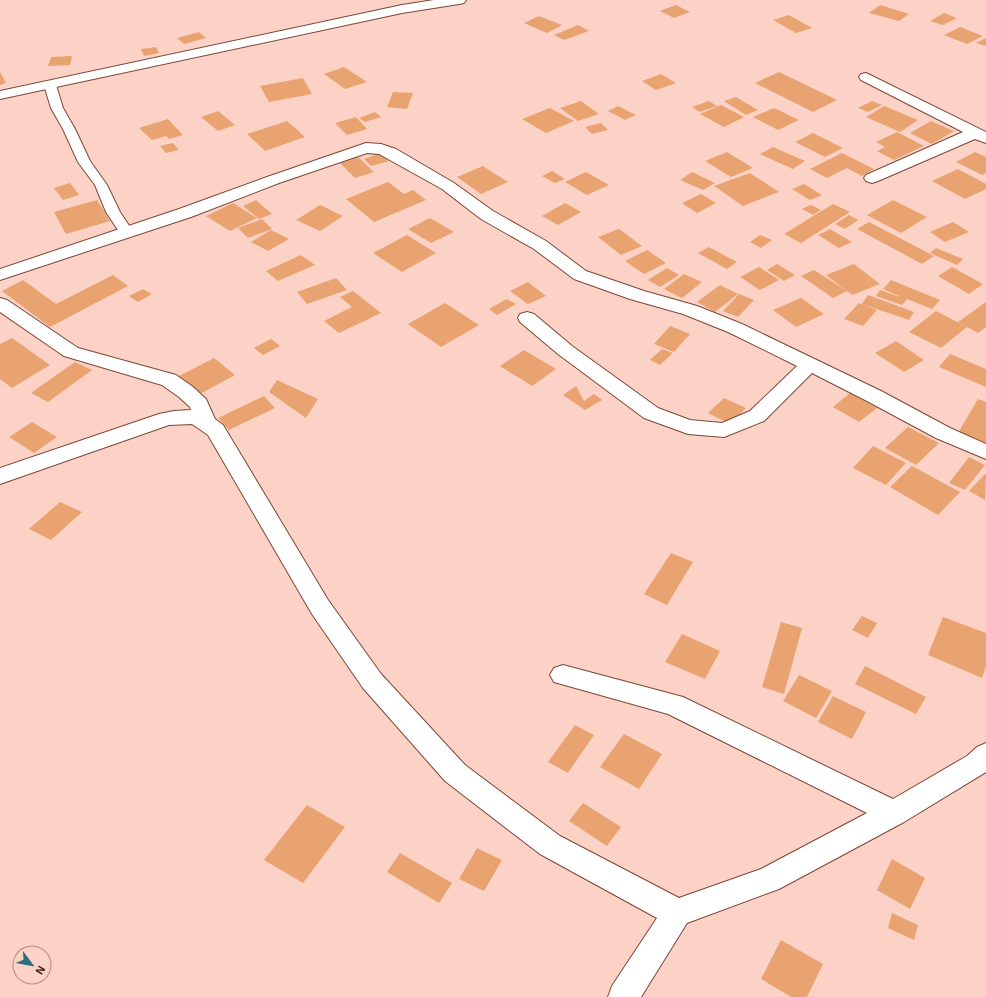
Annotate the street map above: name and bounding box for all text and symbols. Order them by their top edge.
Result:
north arrow [12,945,52,985]
text: N [33,964,49,977]

